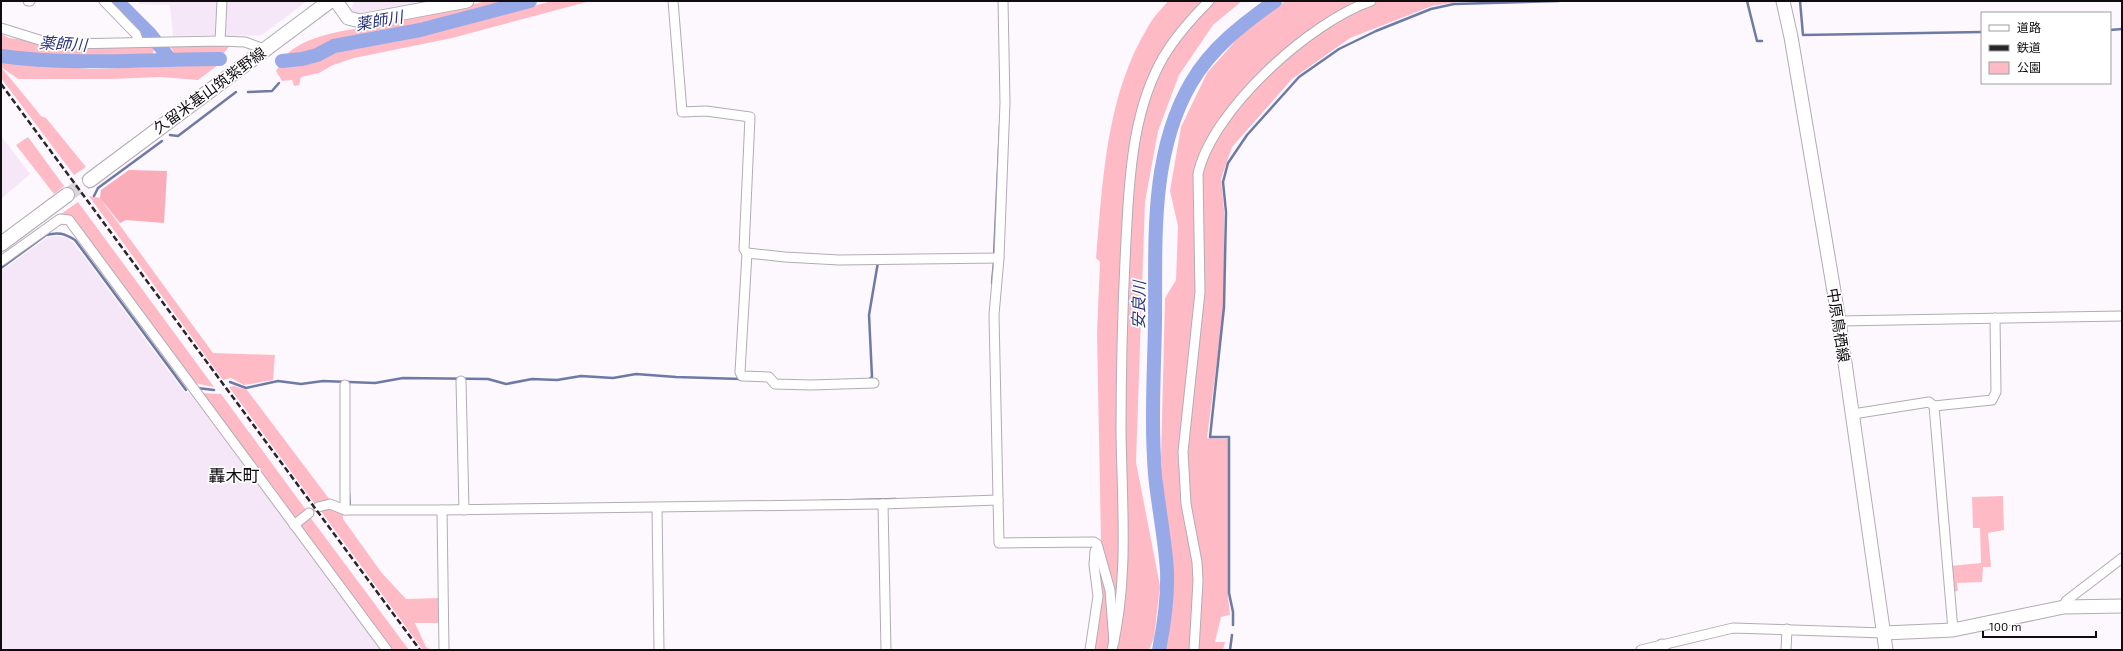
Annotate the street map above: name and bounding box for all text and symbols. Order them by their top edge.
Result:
water label: 薬師川 [354,6,406,34]
legend [1981,12,2111,84]
text: 道路 [2017,20,2041,34]
water label: 薬師川 [39,32,89,54]
text: 鉄道 [2017,40,2041,54]
street label: 久留米基山筑紫野線 [149,43,269,137]
text: 公園 [2017,60,2041,74]
water label: 安良川 [1128,279,1148,329]
street label: 中原鳥栖線 [1824,287,1854,363]
district label: 轟木町 [209,465,260,485]
scale bar [1983,613,2096,639]
text: 100 m [1989,619,2021,633]

